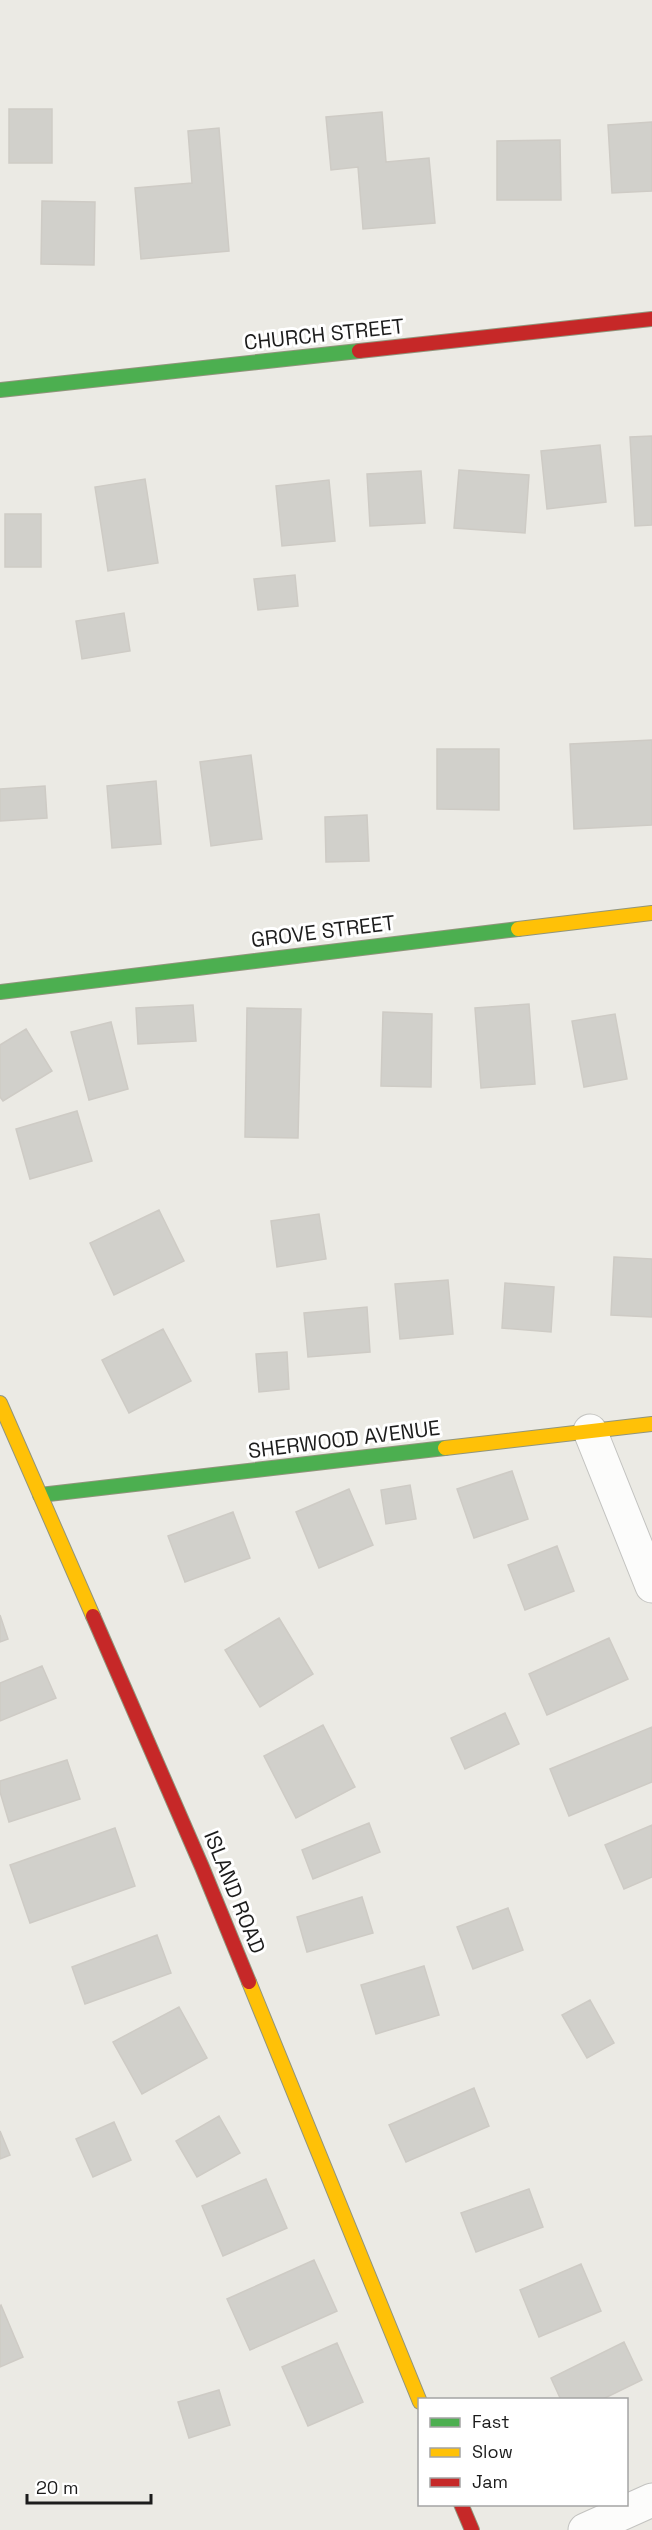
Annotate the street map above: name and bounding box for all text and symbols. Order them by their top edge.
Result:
street label: CHURCH STREET [243,312,405,356]
street label: GROVE STREET [249,909,397,953]
street label: SHERWOOD AVENUE [246,1414,442,1464]
street label: ISLAND ROAD [198,1827,272,1957]
legend [418,2398,628,2506]
text: Fast [472,2410,509,2433]
text: Slow [472,2440,513,2463]
scale bar [27,2467,152,2505]
text: Jam [472,2470,508,2493]
text: 20 m [36,2476,79,2499]

